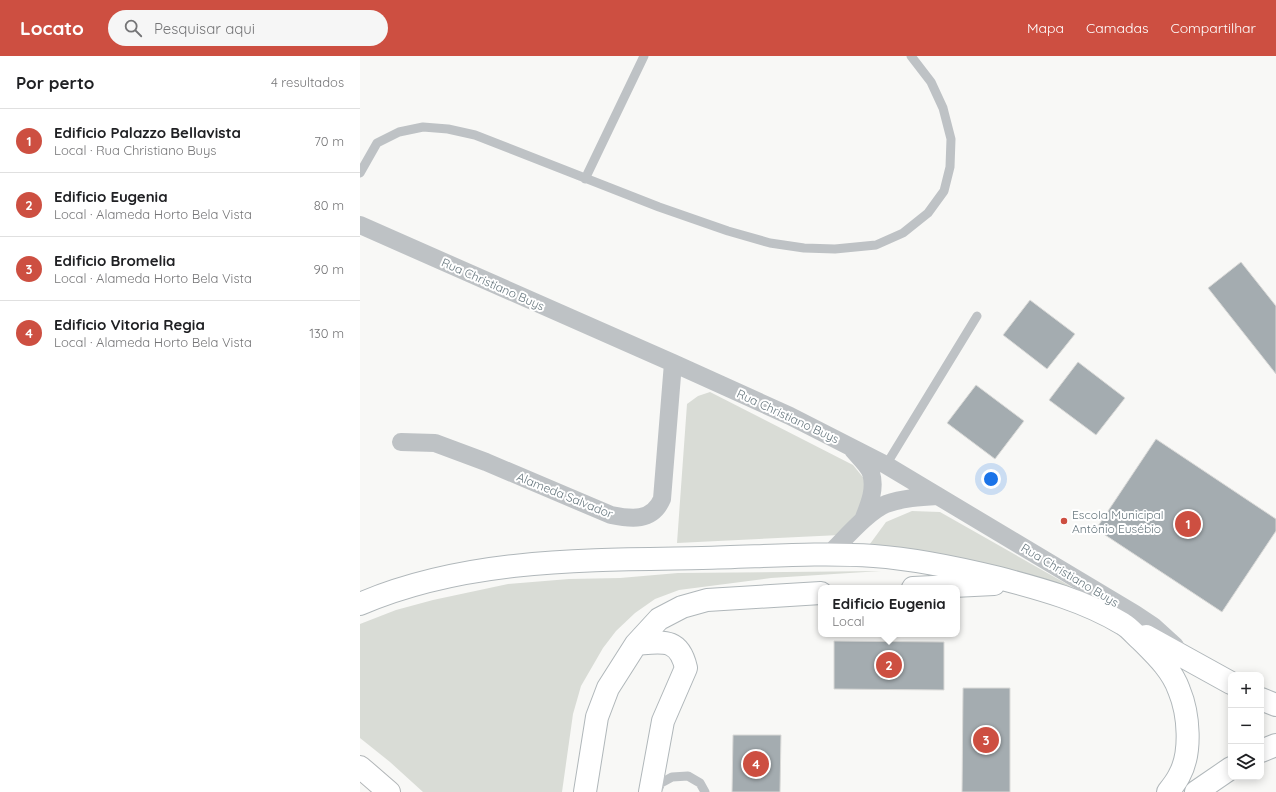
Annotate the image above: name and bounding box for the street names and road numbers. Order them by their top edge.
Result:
street label: Rua Christiano Buys [439,255,547,314]
street label: Rua Christiano Buys [734,386,842,446]
street label: Alameda Salvador [515,469,616,521]
street label: Rua Christiano Buys [1019,540,1122,610]

